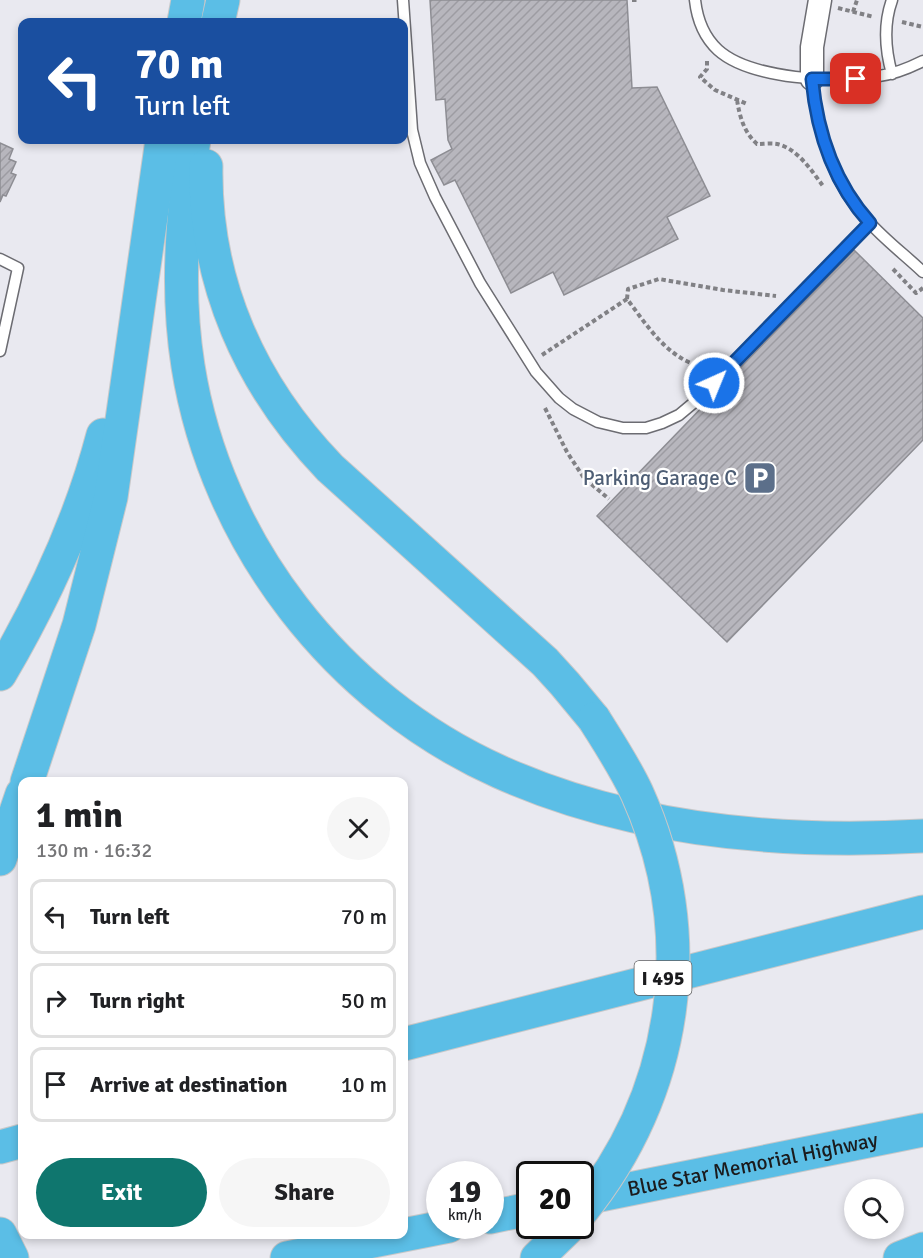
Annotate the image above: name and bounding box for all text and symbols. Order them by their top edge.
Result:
text: 70 m [135,39,224,90]
icon: left [36,42,114,120]
pin [830,53,881,104]
icon: arrive [839,62,872,95]
text: Turn left [135,90,230,123]
position arrow [682,351,746,415]
parking icon: Parking Garage C [742,460,778,496]
place label: Parking Garage C [583,465,737,491]
text: 1 min [36,793,123,838]
button: close [327,797,390,860]
text: 130 m · 16:32 [36,838,152,863]
icon: left [39,900,72,933]
text: Turn left [90,903,170,930]
text: 70 m [341,903,387,930]
road number: I 495 [634,961,692,995]
icon: right [39,984,72,1017]
text: Turn right [90,987,185,1014]
text: 50 m [341,987,387,1014]
icon: arrive [39,1068,72,1101]
text: Arrive at destination [90,1071,287,1098]
text: 10 m [341,1071,387,1098]
street label: Blue Star Memorial Highway [625,1126,880,1202]
button: Exit [36,1158,207,1227]
button: Share [219,1158,390,1227]
speed limit sign: 20 [516,1161,594,1239]
text: 19 [449,1174,481,1211]
map controls [844,1179,904,1239]
button: search [844,1179,904,1239]
text: km/h [448,1206,482,1224]

